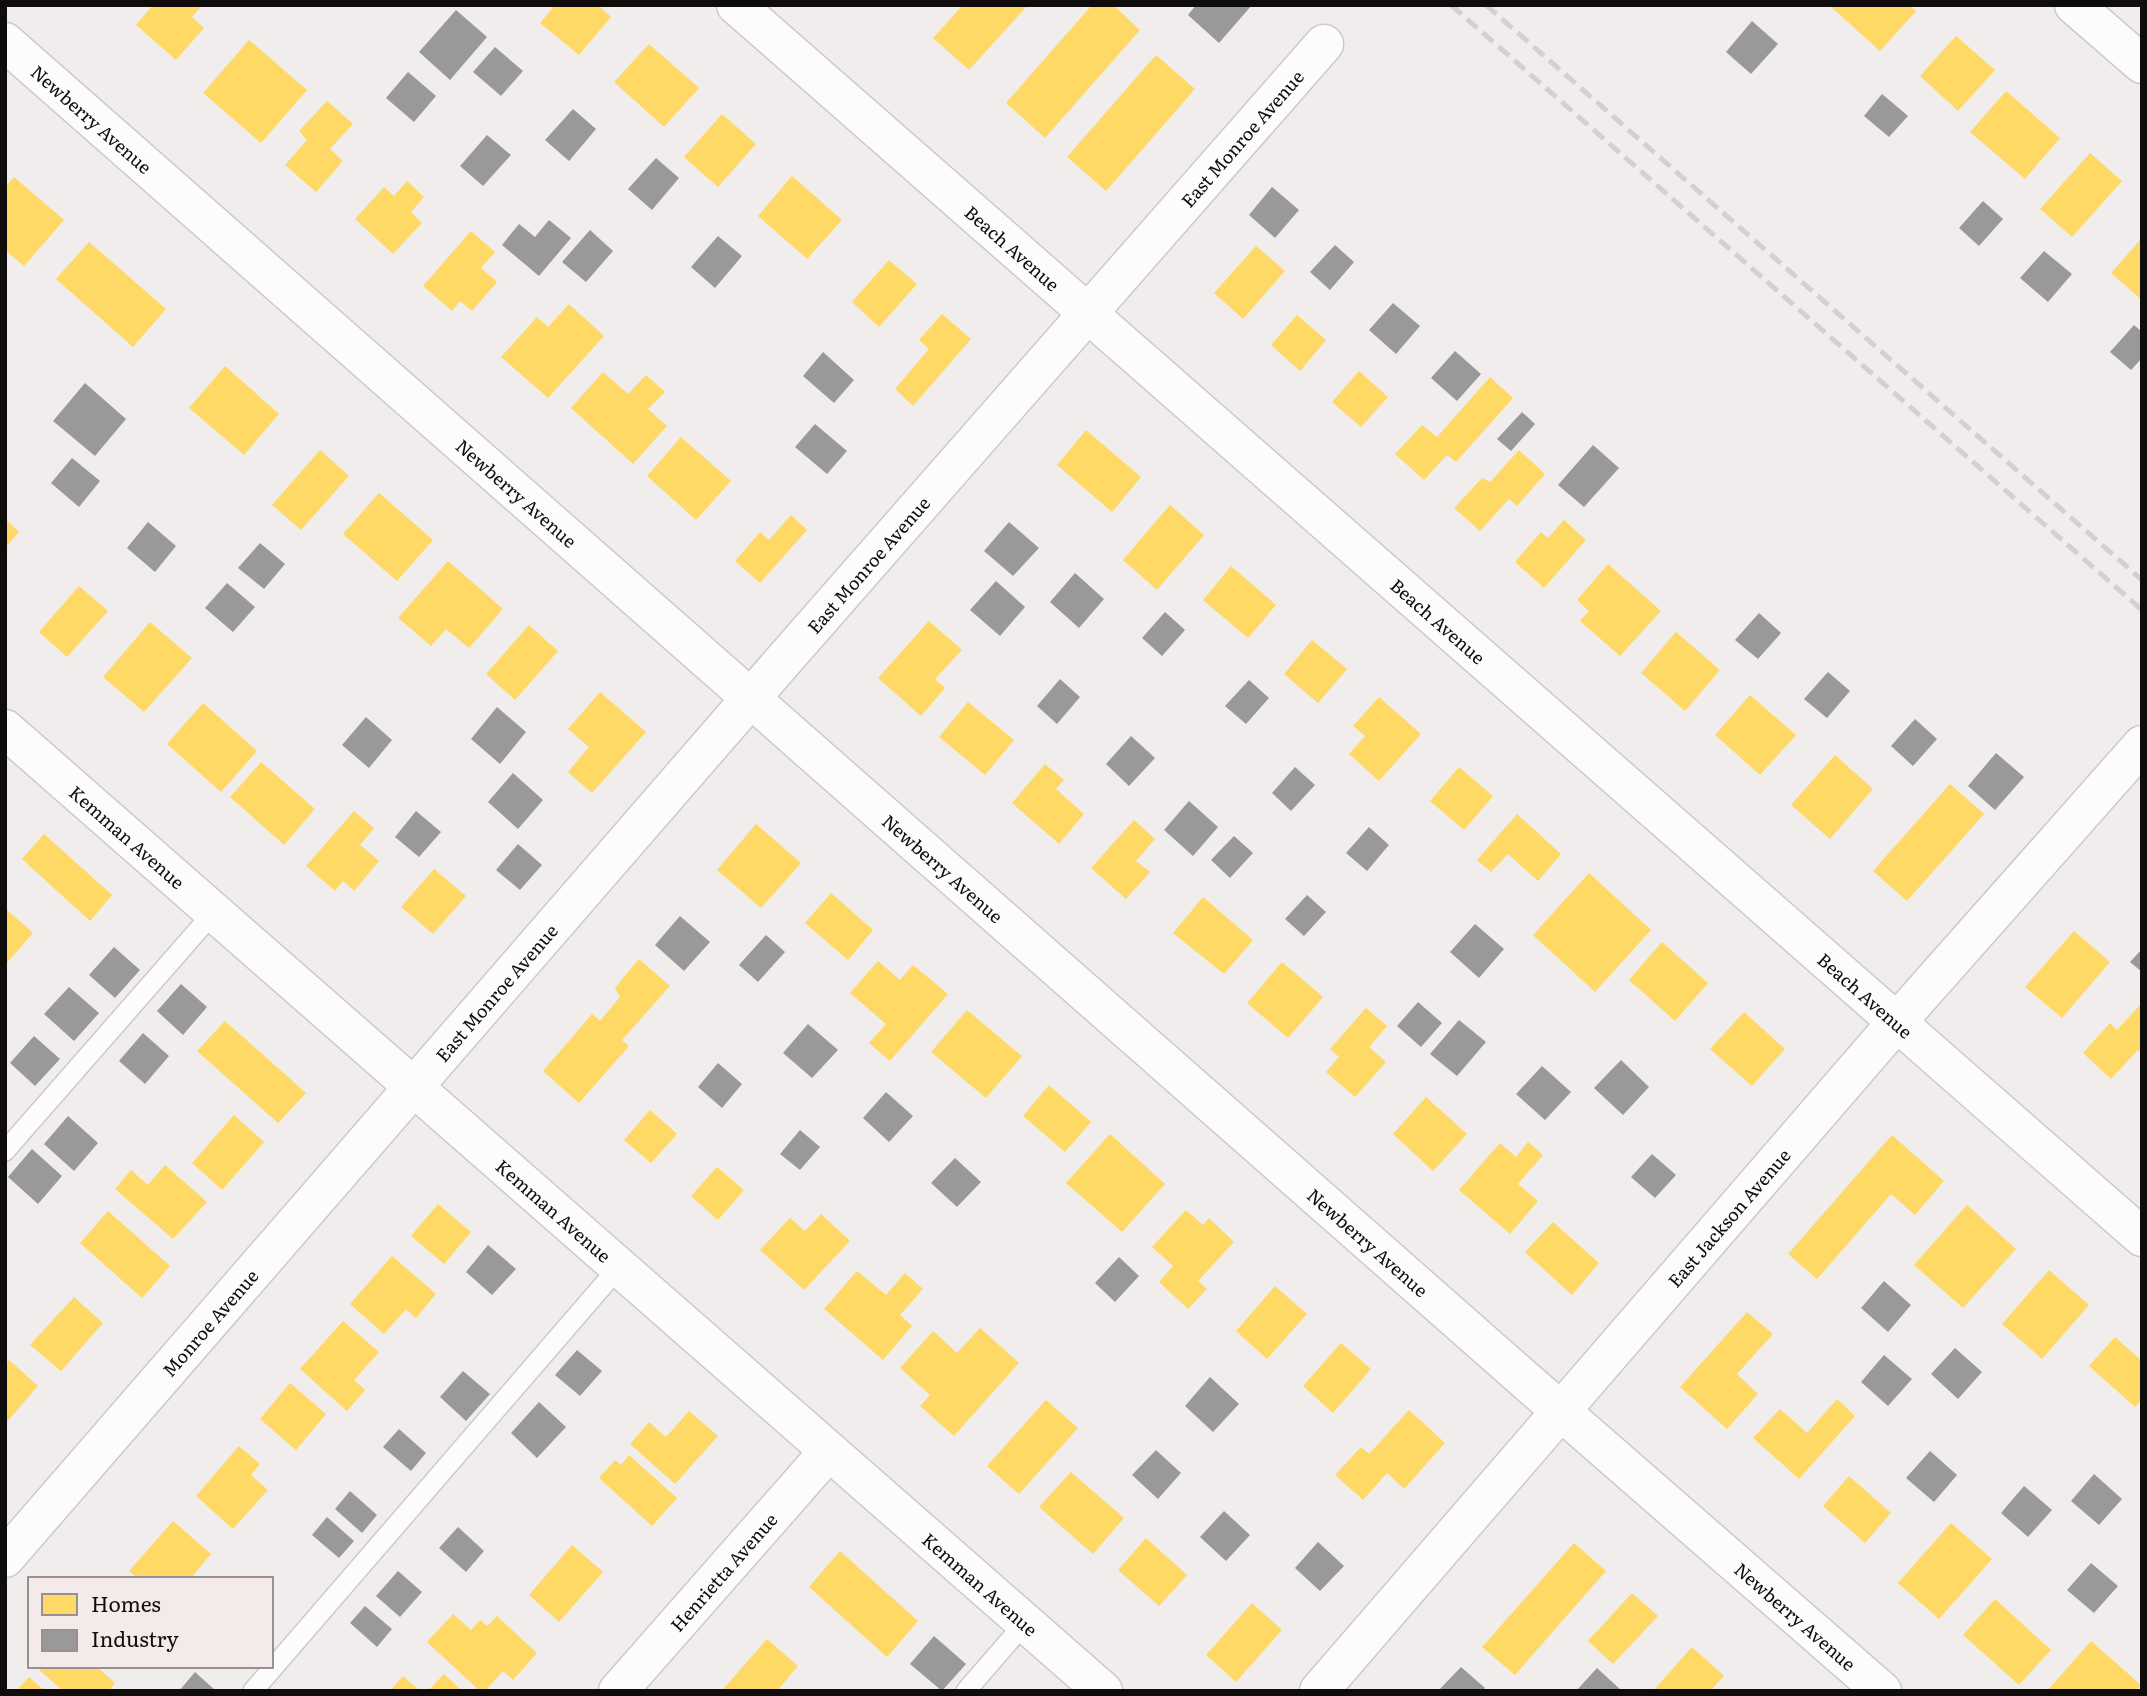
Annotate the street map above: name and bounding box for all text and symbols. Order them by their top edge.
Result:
street label: Newberry Avenue [26,58,158,179]
street label: East Monroe Avenue [1174,63,1309,213]
street label: Beach Avenue [959,198,1066,297]
street label: Newberry Avenue [451,432,583,553]
street label: East Monroe Avenue [800,490,936,639]
street label: Beach Avenue [1385,571,1492,670]
street label: Kemman Avenue [64,778,191,894]
street label: Newberry Avenue [877,807,1010,929]
street label: East Monroe Avenue [428,917,563,1067]
street label: Beach Avenue [1812,946,1919,1044]
street label: East Jackson Avenue [1660,1142,1796,1293]
street label: Kemman Avenue [490,1152,618,1268]
street label: Newberry Avenue [1302,1181,1435,1303]
street label: Monroe Avenue [155,1262,264,1382]
street label: Henrietta Avenue [663,1506,783,1637]
street label: Kemman Avenue [917,1526,1044,1642]
street label: Newberry Avenue [1729,1555,1862,1676]
legend [28,1577,273,1668]
text: Homes [91,1587,161,1618]
text: Industry [91,1622,179,1653]

